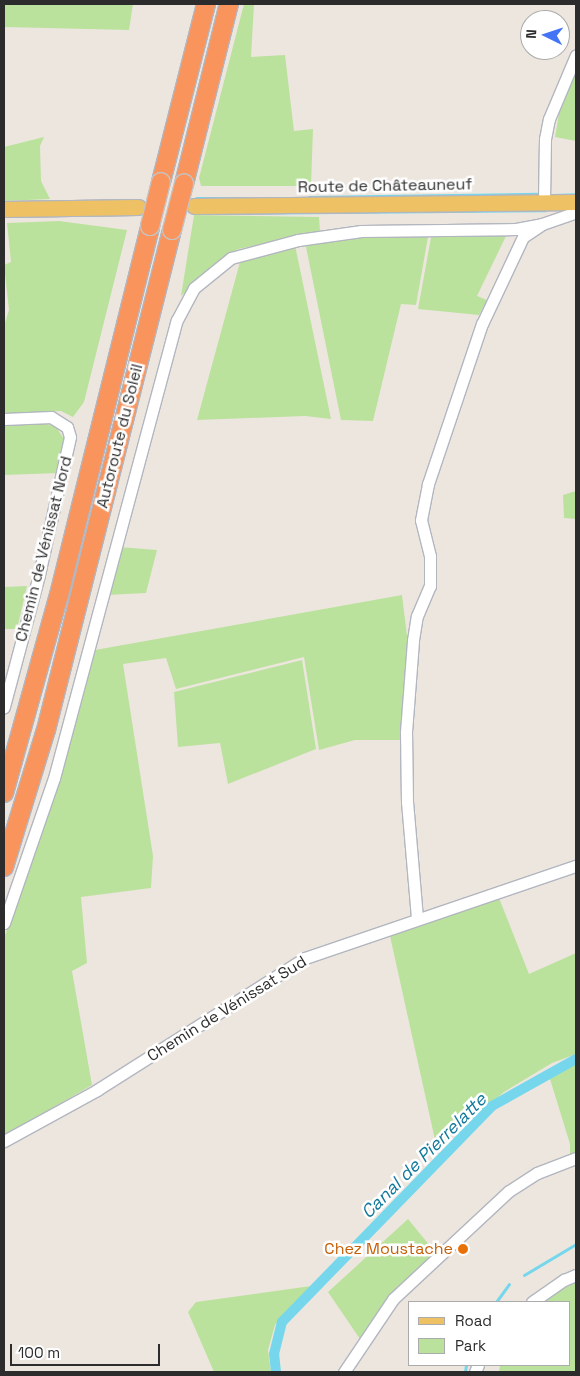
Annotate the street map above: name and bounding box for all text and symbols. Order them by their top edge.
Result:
north arrow [520,10,570,60]
text: N [522,29,540,39]
street label: Route de Châteauneuf [298,175,472,197]
street label: Autoroute du Soleil [93,362,147,510]
street label: Chemin de Vénissat Nord [12,454,76,644]
street label: Chemin de Vénissat Sud [144,952,310,1066]
water label: Canal de Pierrelatte [357,1089,491,1223]
place label: Chez Moustache [324,1239,453,1259]
marker: Chez Moustache [457,1243,469,1255]
legend [408,1301,570,1366]
text: Road [455,1311,492,1330]
scale bar [12,1334,162,1366]
text: Park [455,1336,486,1355]
text: 100 m [18,1343,60,1362]

